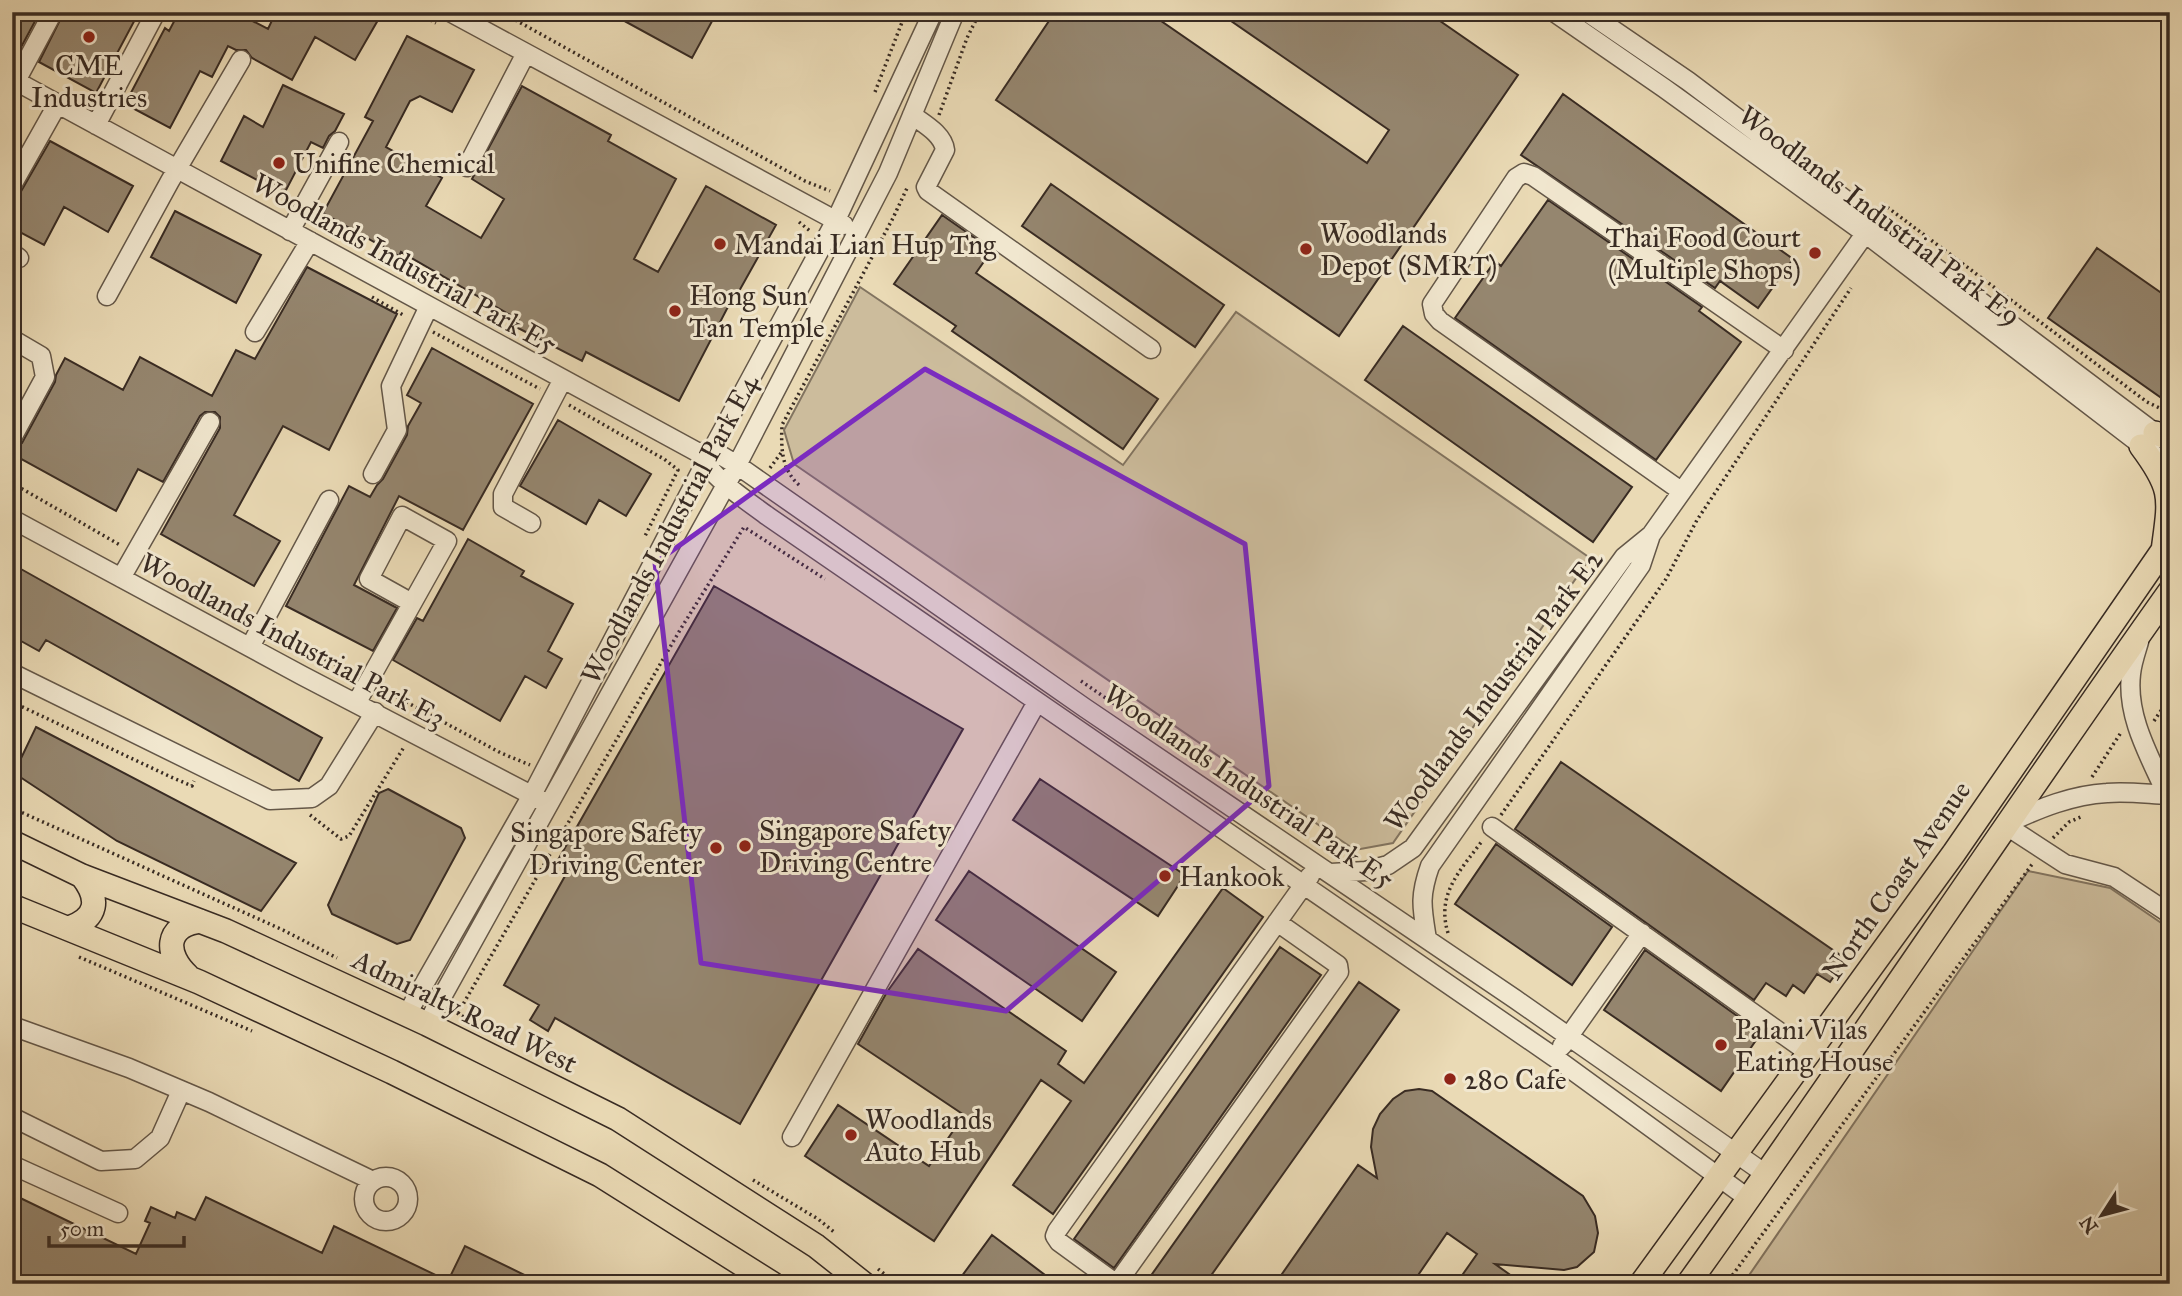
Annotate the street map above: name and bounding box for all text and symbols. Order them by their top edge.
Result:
marker: CME Industries [81,29,97,45]
place label: CME Industries [31,48,147,115]
street label: Woodlands Industrial Park E9 [1732,98,2028,333]
place label: Unifine Chemical [293,146,495,181]
marker: Unifine Chemical [271,155,287,171]
street label: Woodlands Industrial Park E5 [246,165,563,362]
place label: Woodlands Depot (SMRT) [1320,216,1497,283]
place label: Thai Food Court (Multiple Shops) [1606,220,1801,287]
place label: Mandai Lian Hup Tng [734,227,997,262]
marker: Mandai Lian Hup Tng [712,236,728,252]
marker: Woodlands Depot (SMRT) [1298,241,1314,257]
marker: Thai Food Court (Multiple Shops) [1807,245,1823,261]
place label: Hong Sun Tan Temple [689,278,825,345]
marker: Hong Sun Tan Temple [667,303,683,319]
street label: Woodlands Industrial Park E4 [573,367,767,690]
street label: Woodlands Industrial Park E2 [1376,543,1611,838]
street label: Woodlands Industrial Park E3 [134,545,451,736]
street label: Woodlands Industrial Park E5 [1097,676,1401,897]
street label: North Coast Avenue [1815,774,1978,987]
place label: Singapore Safety Driving Centre [759,813,952,880]
place label: Singapore Safety Driving Center [510,815,703,882]
marker: Singapore Safety Driving Centre [737,838,753,854]
marker: Singapore Safety Driving Center [708,840,724,856]
place label: Hankook [1179,859,1284,894]
marker: Hankook [1157,868,1173,884]
street label: Admiralty Road West [346,941,583,1081]
place label: Palani Vilas Eating House [1735,1012,1894,1079]
marker: Palani Vilas Eating House [1713,1037,1729,1053]
place label: 280 Cafe [1464,1062,1567,1097]
marker: 280 Cafe [1442,1071,1458,1087]
place label: Woodlands Auto Hub [864,1102,992,1169]
marker: Woodlands Auto Hub [843,1127,859,1143]
north arrow [2066,1180,2136,1250]
scale bar [49,1205,184,1249]
text: N [2075,1211,2103,1238]
text: 50 m [60,1216,105,1242]

